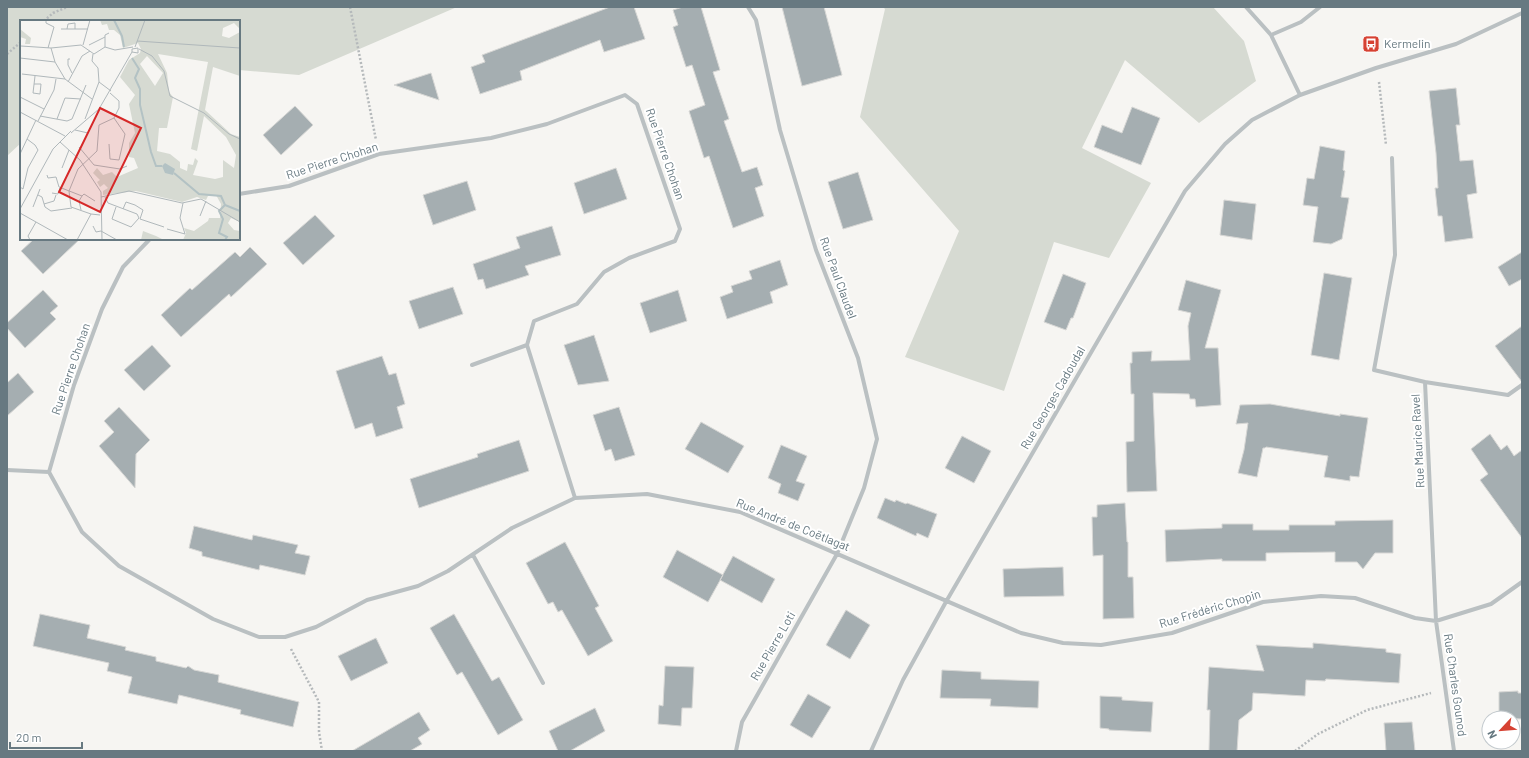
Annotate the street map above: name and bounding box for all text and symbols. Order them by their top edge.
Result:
inset map [20,20,240,240]
bus stop icon: Kermelin [1361,34,1381,54]
place label: Kermelin [1384,36,1430,50]
street label: Rue Pierre Chohan [644,106,688,201]
street label: Rue Pierre Chohan [284,139,379,182]
street label: Rue Paul Claudel [818,235,860,320]
street label: Rue Pierre Chohan [48,321,92,416]
street label: Rue Georges Cadoudal [1017,344,1087,451]
street label: Rue Maurice Ravel [1408,394,1426,488]
street label: Rue André de Coëtlagat [734,495,852,553]
street label: Rue Frédéric Chopin [1157,586,1262,630]
street label: Rue Pierre Loti [747,609,798,682]
street label: Rue Charles Gounod [1442,632,1470,737]
north arrow [1481,710,1521,750]
scale bar [10,724,82,750]
text: N [1484,728,1499,741]
text: 20 m [16,730,42,744]

